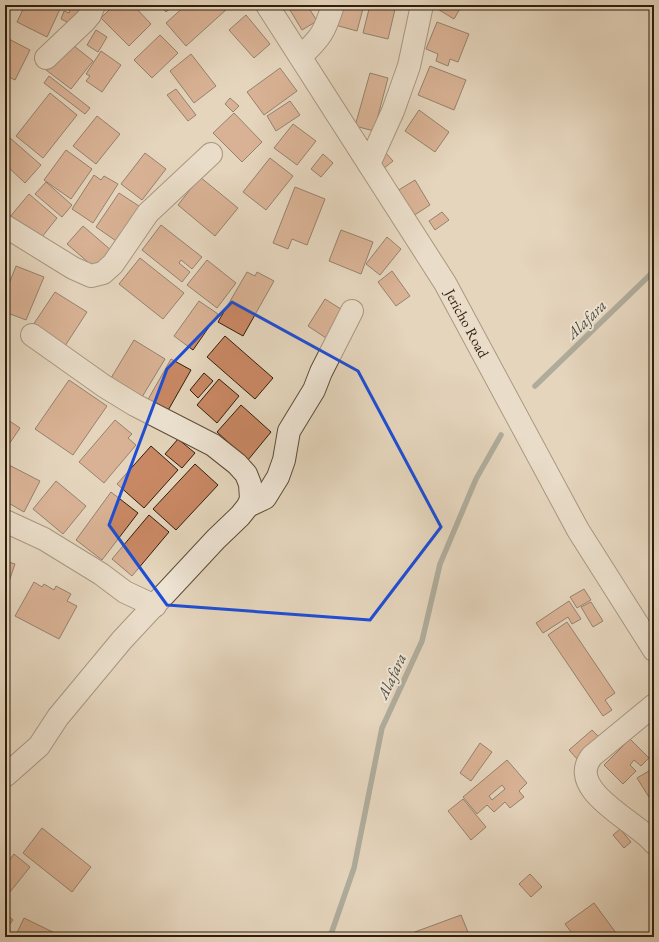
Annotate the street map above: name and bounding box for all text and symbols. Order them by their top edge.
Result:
street label: Jericho Road [440,284,494,361]
water label: Alafara [561,295,611,344]
water label: Alafara [371,650,411,703]

